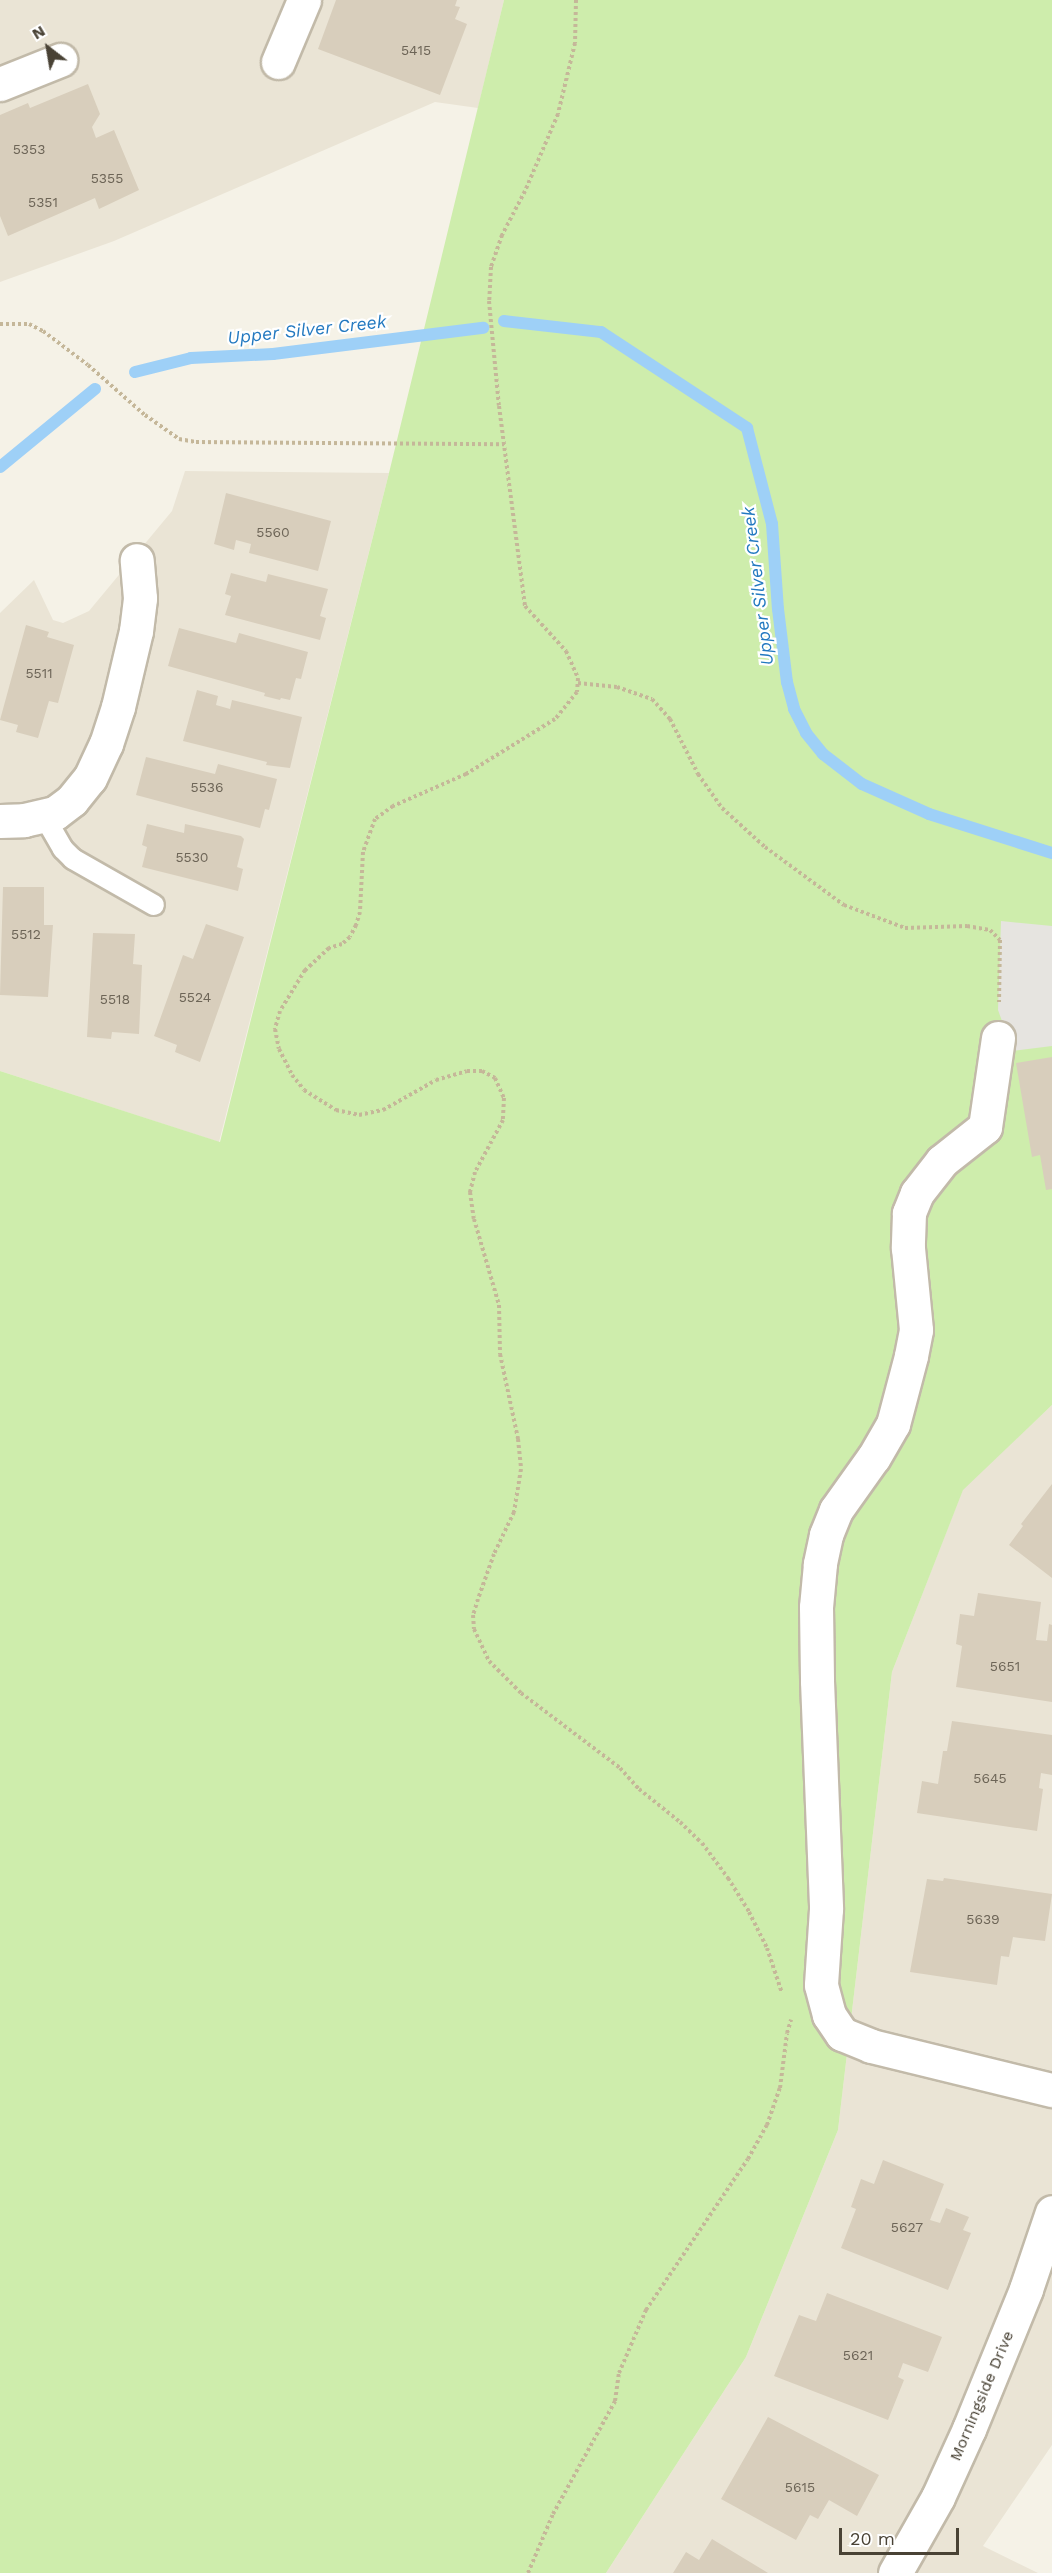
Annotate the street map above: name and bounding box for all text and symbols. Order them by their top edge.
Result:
north arrow [18,18,78,78]
text: N [28,21,48,43]
house number: 5415 [401,42,431,58]
house number: 5353 [13,141,45,157]
house number: 5355 [91,170,123,186]
house number: 5351 [28,194,58,210]
water label: Upper Silver Creek [226,311,388,349]
water label: Upper Silver Creek [737,505,779,667]
house number: 5560 [256,524,290,540]
house number: 5511 [25,665,53,681]
house number: 5536 [191,779,223,795]
house number: 5530 [175,849,209,865]
house number: 5512 [11,926,41,942]
house number: 5524 [179,989,211,1005]
house number: 5518 [100,991,130,1007]
house number: 5651 [990,1658,1020,1674]
house number: 5645 [973,1770,1007,1786]
house number: 5639 [966,1911,1000,1927]
house number: 5627 [891,2219,923,2235]
street label: Morningside Drive [946,2328,1018,2464]
house number: 5621 [843,2347,873,2363]
house number: 5615 [785,2479,815,2495]
scale bar [842,2516,962,2554]
text: 20 m [850,2528,895,2549]

